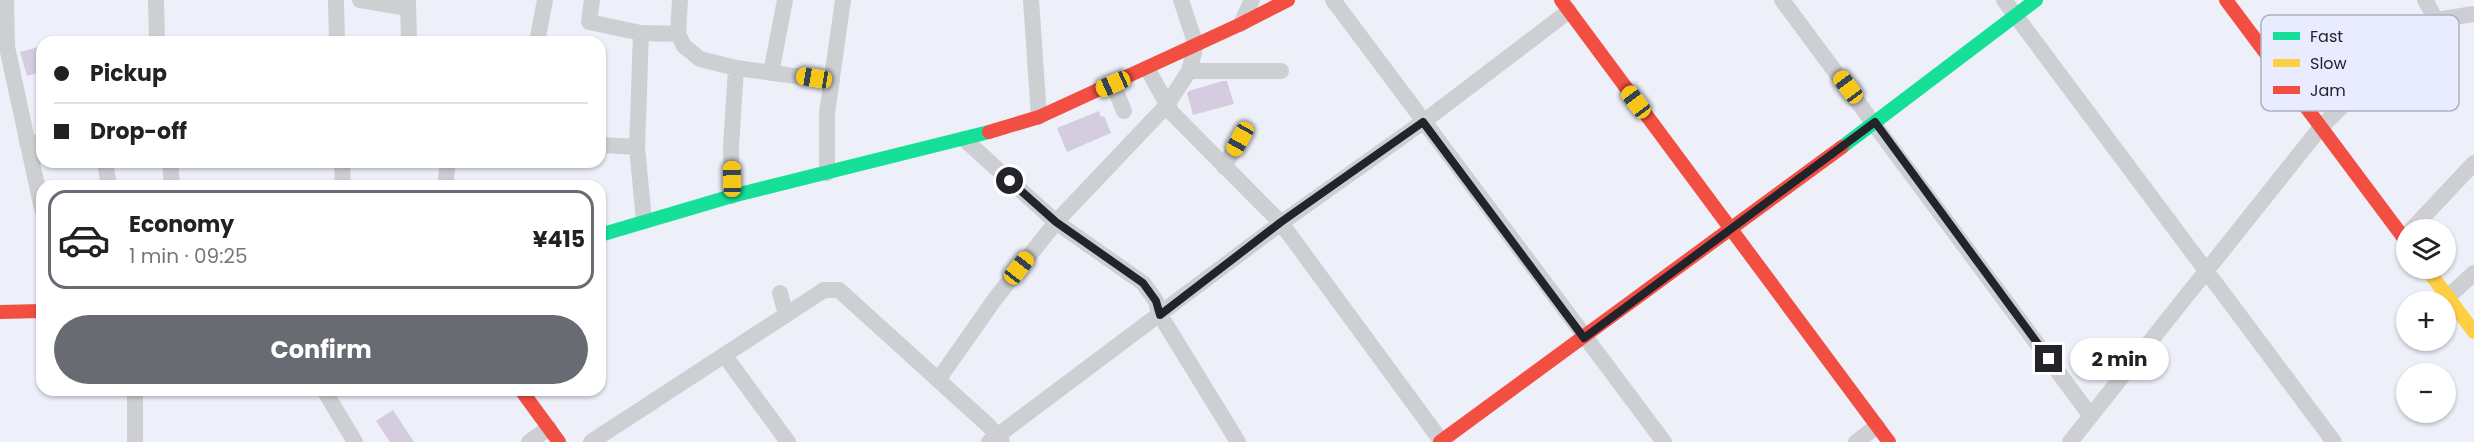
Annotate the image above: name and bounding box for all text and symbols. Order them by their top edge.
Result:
legend [2261,15,2459,111]
text: Fast [2310,25,2343,48]
text: Slow [2310,52,2347,75]
text: Pickup [90,58,167,89]
car [795,66,833,90]
car [1830,67,1866,107]
car [1093,68,1133,100]
text: Jam [2310,79,2346,102]
car [1618,82,1654,122]
text: Drop-off [90,116,187,147]
car [1223,119,1257,159]
car [723,161,741,197]
route start [996,167,1023,194]
text: Economy [129,209,234,240]
icon: car [57,213,111,267]
map controls [2396,219,2456,423]
button: layers [2396,219,2456,279]
text: ¥415 [533,224,585,255]
text: 1 min · 09:25 [129,242,247,270]
car [1001,248,1037,288]
button: + [2396,291,2456,351]
button: Confirm [54,315,588,384]
callout: 2 min [2070,338,2169,380]
route end [2035,345,2062,372]
text: 2 min [2091,345,2148,373]
button: − [2396,363,2456,423]

